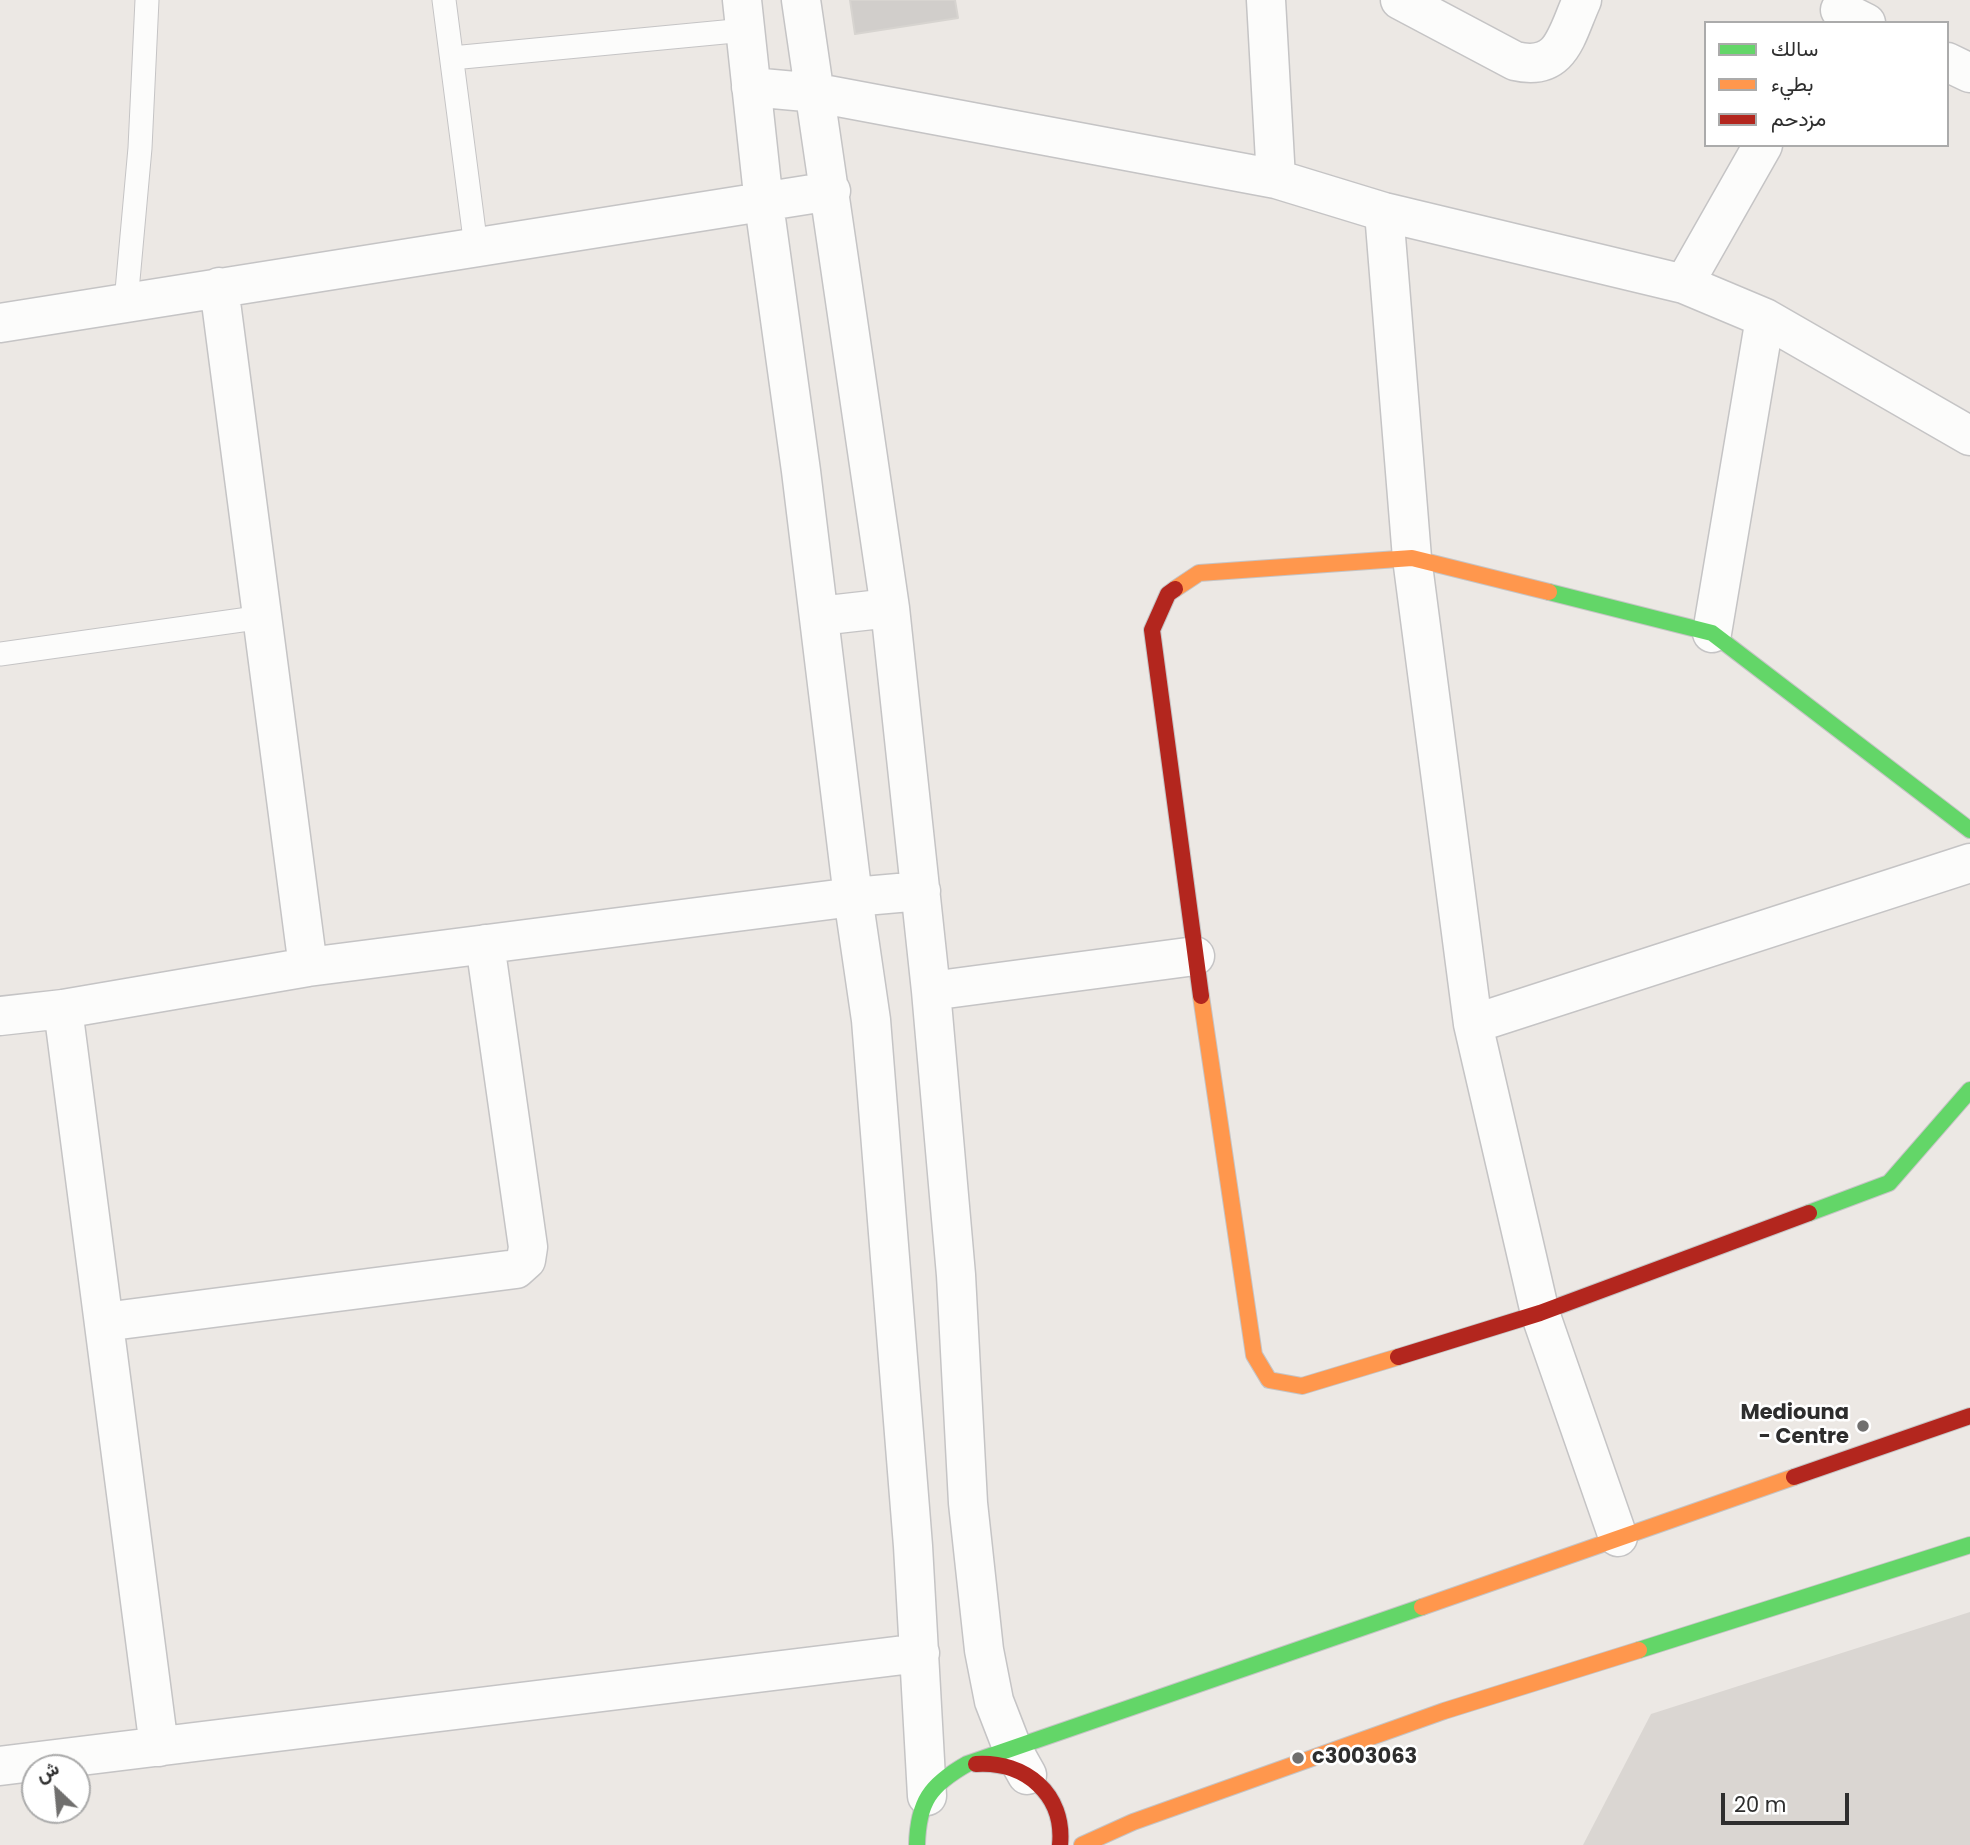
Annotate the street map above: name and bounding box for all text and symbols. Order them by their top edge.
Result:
legend [1704,21,1949,147]
text: سالك [1771,34,1818,63]
text: بطيء [1771,69,1814,98]
text: مزدحم [1771,104,1826,133]
place label: Mediouna - Centre [1740,1401,1849,1451]
marker: Mediouna - Centre [1855,1418,1871,1434]
place label: c3003063 [1312,1745,1417,1771]
marker: c3003063 [1290,1750,1306,1766]
north arrow [21,1754,91,1824]
text: ش [31,1754,64,1789]
scale bar [1725,1778,1853,1822]
text: 20 m [1734,1790,1787,1819]

